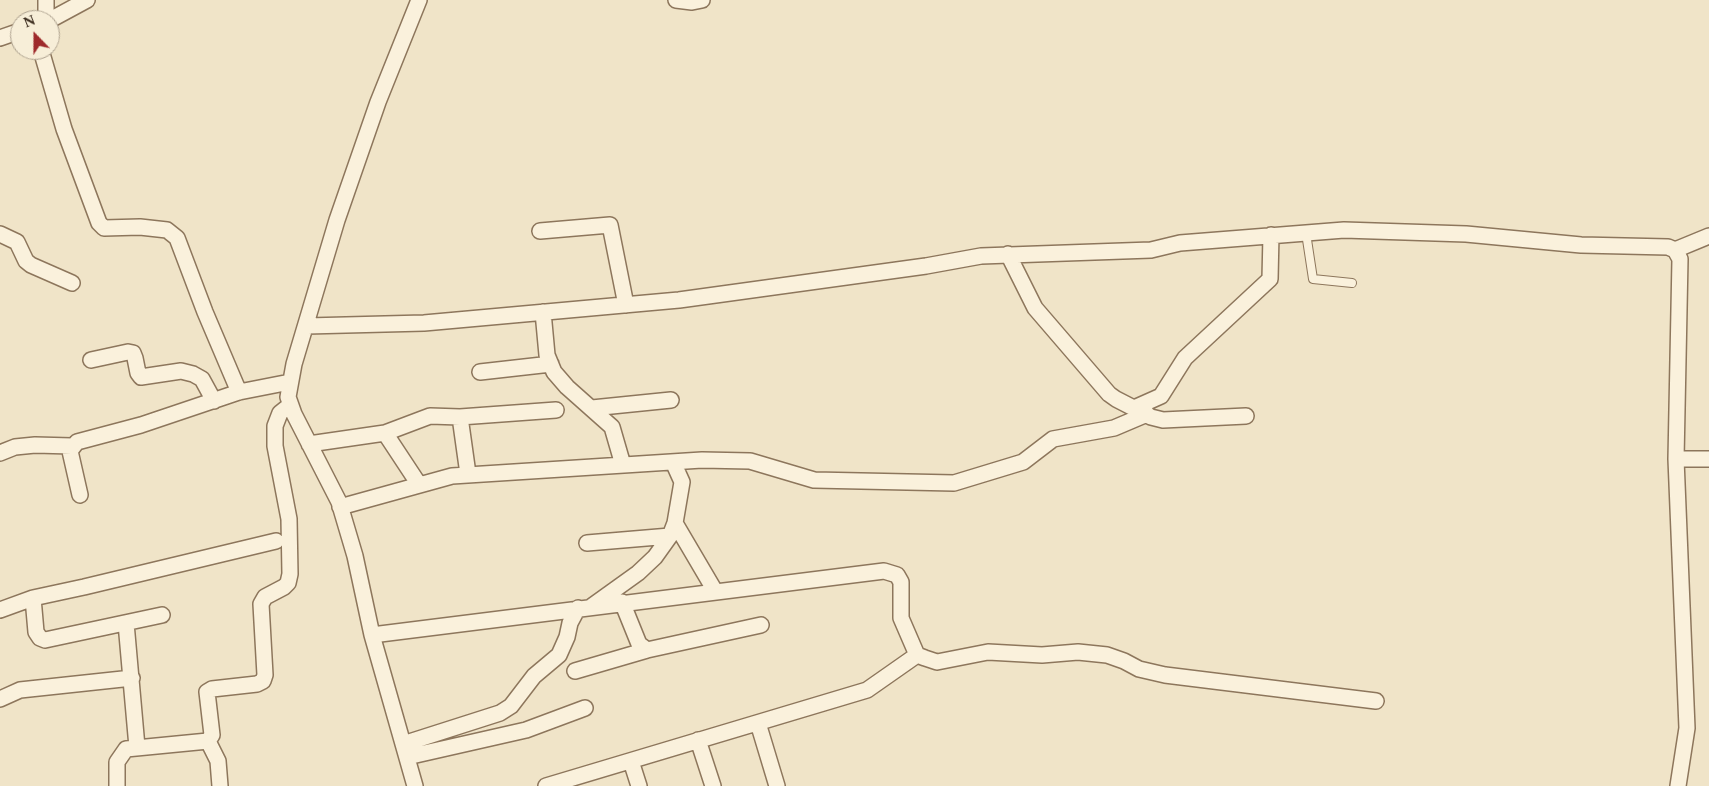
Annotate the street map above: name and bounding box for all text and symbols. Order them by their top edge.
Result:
north arrow [10,10,60,60]
text: N [20,10,39,33]

